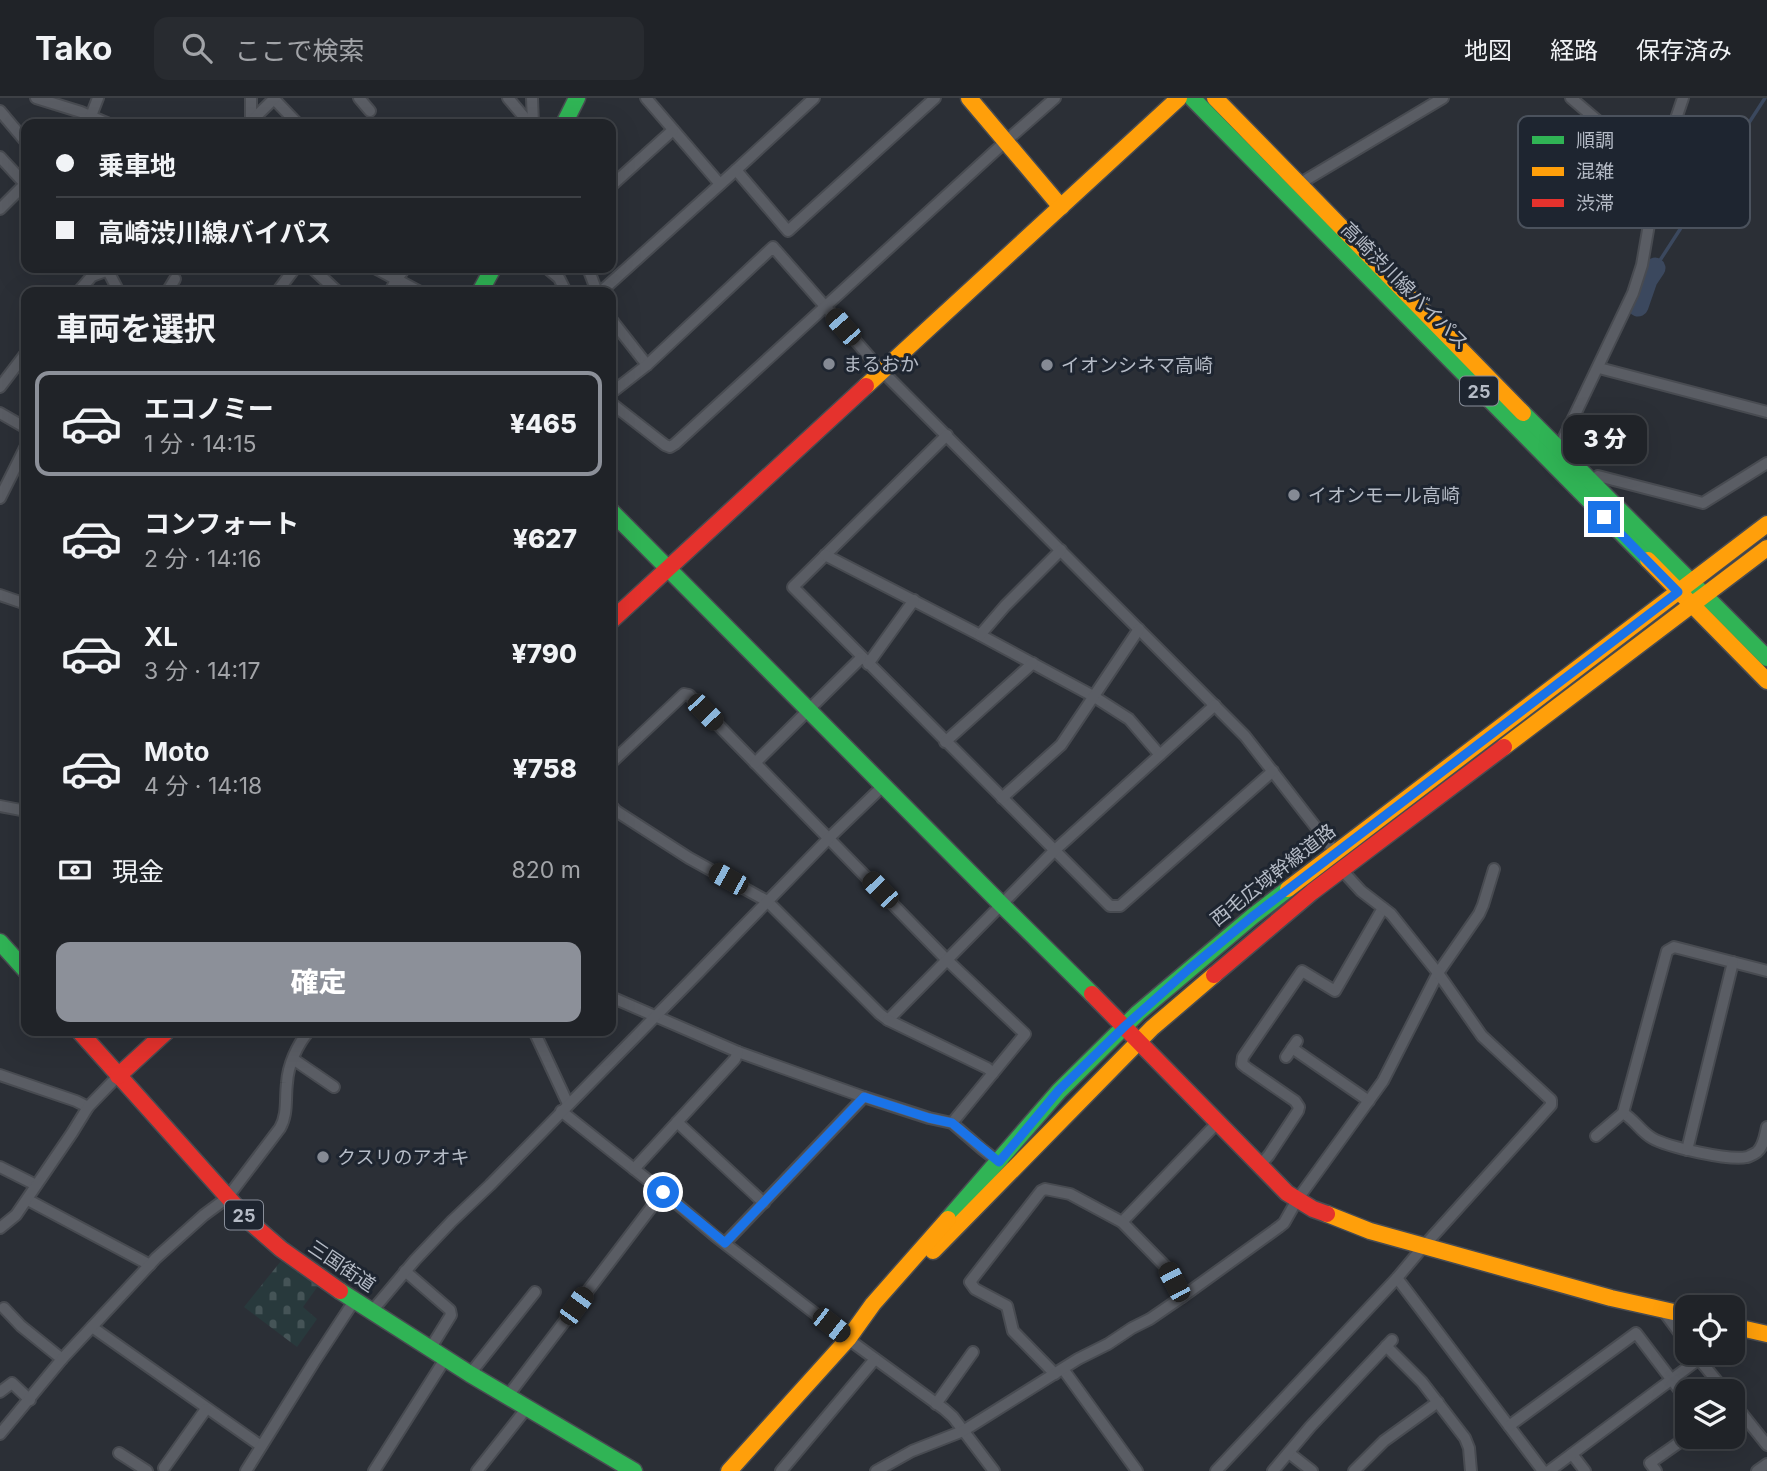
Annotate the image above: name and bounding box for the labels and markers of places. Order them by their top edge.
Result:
place label: まるおか [843,353,919,376]
place label: イオンシネマ高崎 [1061,354,1213,377]
marker: まるおか [821,356,837,372]
marker: イオンシネマ高崎 [1039,357,1055,373]
place label: イオンモール高崎 [1308,484,1460,507]
marker: イオンモール高崎 [1286,487,1302,503]
place label: クスリのアオキ [337,1146,469,1169]
marker: クスリのアオキ [315,1149,331,1165]

